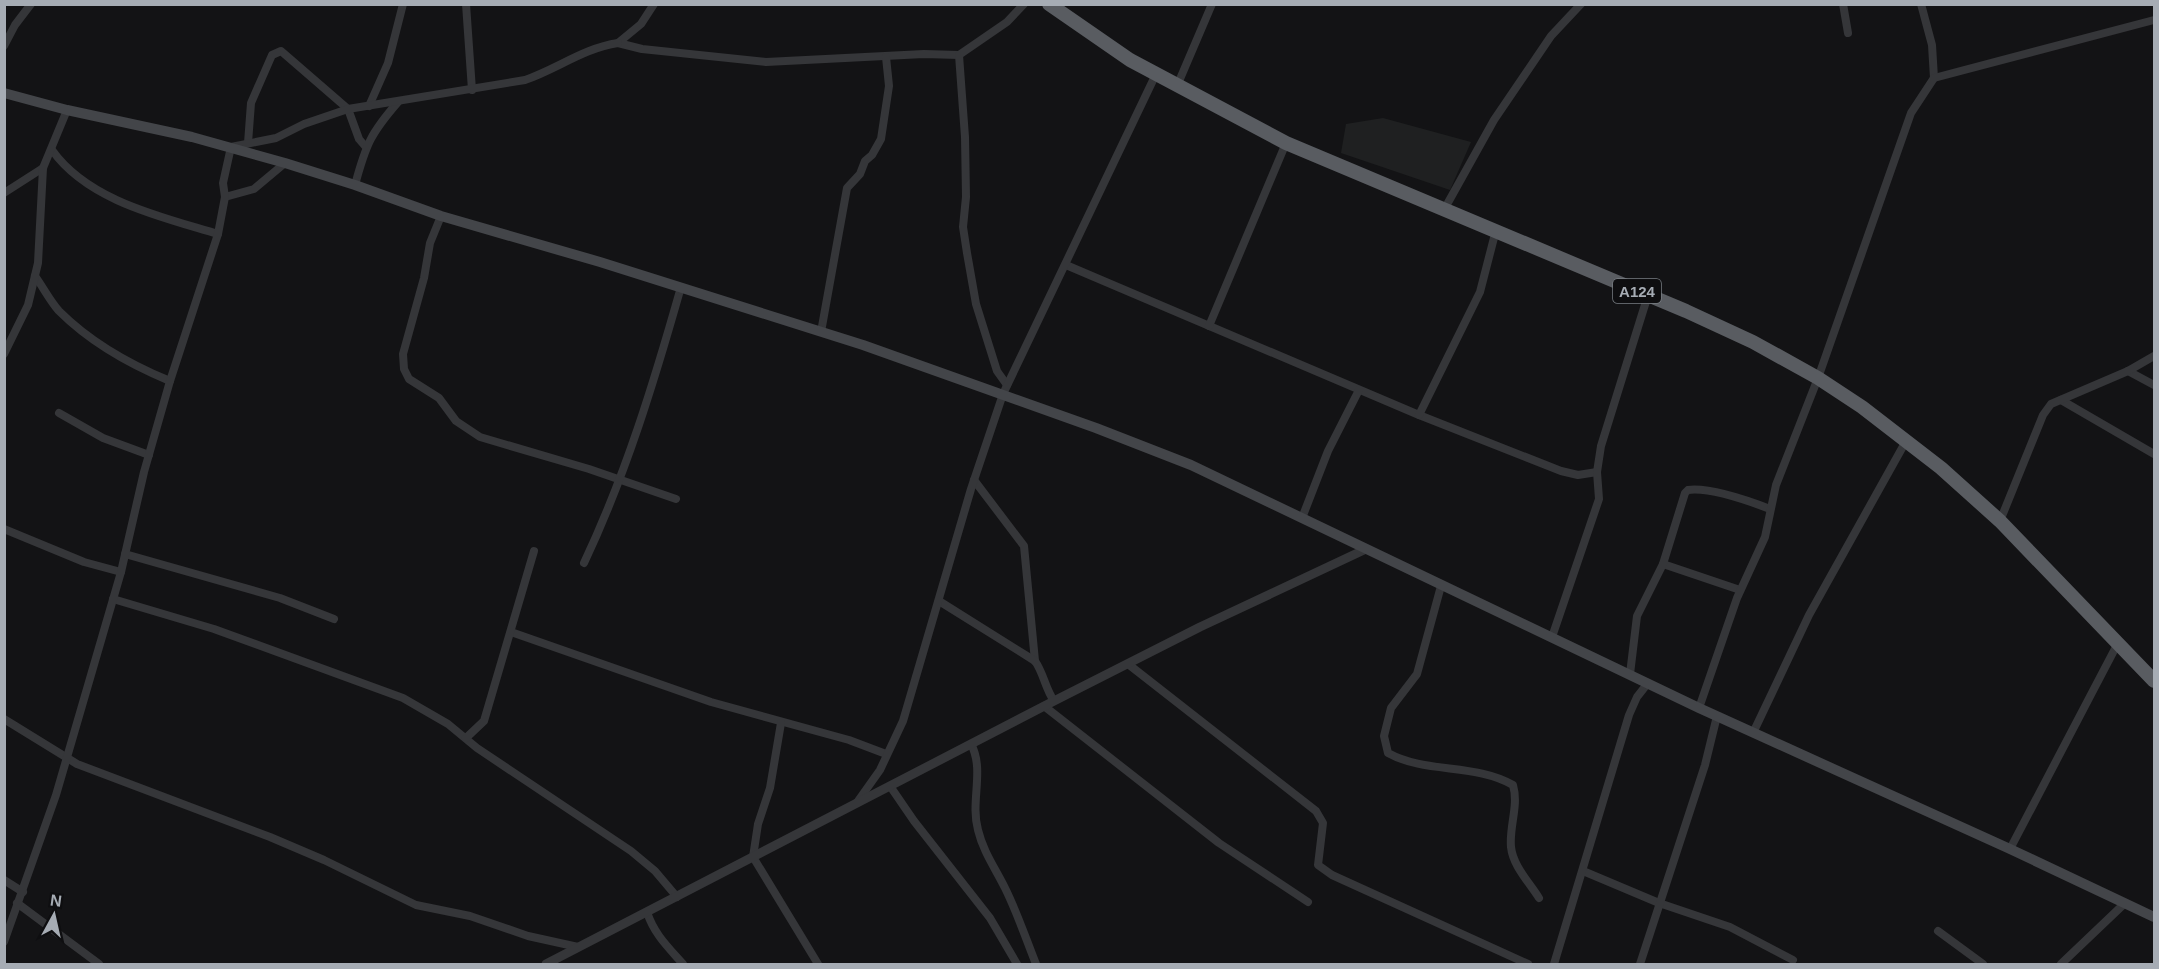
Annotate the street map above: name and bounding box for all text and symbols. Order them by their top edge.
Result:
road number: A124 [1613,279,1661,303]
north arrow [24,885,84,945]
text: N [49,891,63,910]

